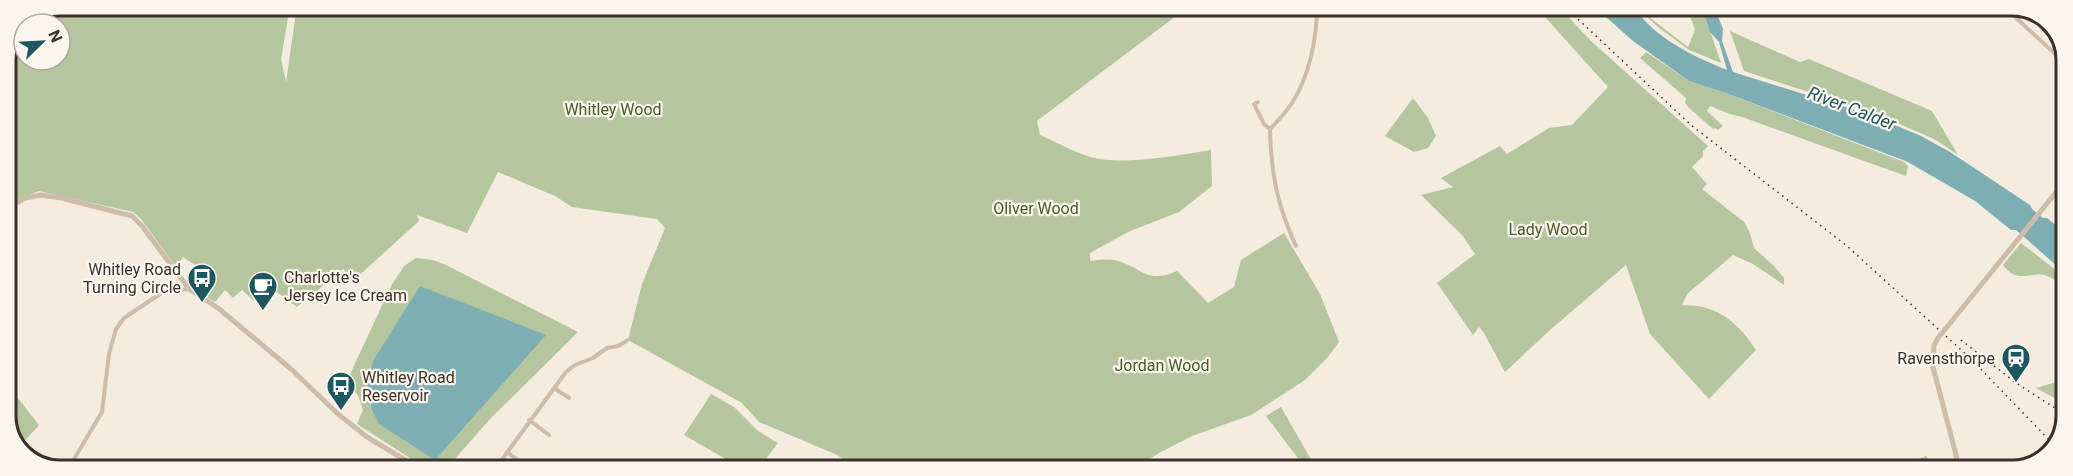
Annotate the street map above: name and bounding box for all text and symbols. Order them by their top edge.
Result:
north arrow [12,12,72,72]
text: N [44,27,66,45]
water label: River Calder [1805,82,1900,135]
park label: Whitley Wood [564,100,662,119]
park label: Oliver Wood [993,199,1079,218]
park label: Lady Wood [1508,220,1588,239]
place label: Whitley Road Turning Circle [83,260,181,297]
bus stop icon: Whitley Road Turning Circle [186,262,218,304]
place label: Charlotte's Jersey Ice Cream [284,268,407,305]
cafe icon: Charlotte's Jersey Ice Cream [247,270,279,312]
station icon: Ravensthorpe [2000,342,2032,384]
place label: Ravensthorpe [1897,349,1995,368]
park label: Jordan Wood [1115,356,1209,375]
place label: Whitley Road Reservoir [362,368,455,405]
bus stop icon: Whitley Road Reservoir [325,370,357,412]

